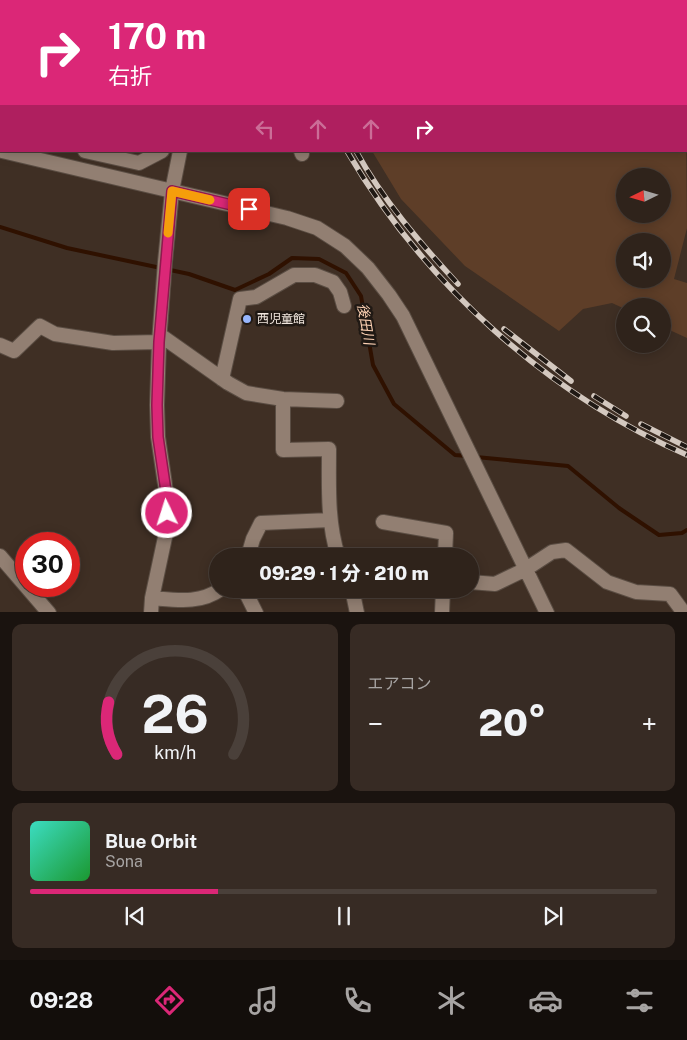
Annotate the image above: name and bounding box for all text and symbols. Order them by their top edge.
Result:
text: 170 m [108,16,206,57]
icon: right [25,20,90,85]
text: 右折 [108,63,152,89]
icon: left [251,115,279,143]
icon: ahead [304,115,332,143]
icon: ahead [357,115,385,143]
icon: right [410,115,438,143]
north arrow [616,168,671,222]
map controls [616,168,671,353]
pin [228,188,270,230]
icon: arrive [235,195,263,223]
button: sound [616,233,671,288]
button: search [616,298,671,353]
water label: 後田川 [354,302,378,348]
place label: 西児童館 [257,312,305,326]
marker: 西児童館 [241,313,253,325]
position arrow [140,486,192,538]
speed limit sign: 30 [15,532,80,597]
text: 09:29 · 1 分 · 210 m [259,562,429,584]
text: エアコン [368,674,432,693]
text: 26 [141,684,208,745]
text: 20° [478,700,546,745]
text: − [368,707,383,740]
text: + [641,707,657,740]
text: km/h [154,742,196,763]
text: Blue Orbit [105,830,197,852]
text: Sona [105,852,143,871]
icon: previous [121,902,149,930]
icon: pause [330,902,358,930]
icon: next [539,902,567,930]
icon: directions [152,983,187,1018]
icon: music [246,983,281,1018]
icon: phone [340,983,375,1018]
icon: climate [434,983,469,1018]
icon: car [528,983,563,1018]
icon: filters [622,983,657,1018]
text: 09:28 [30,987,93,1013]

